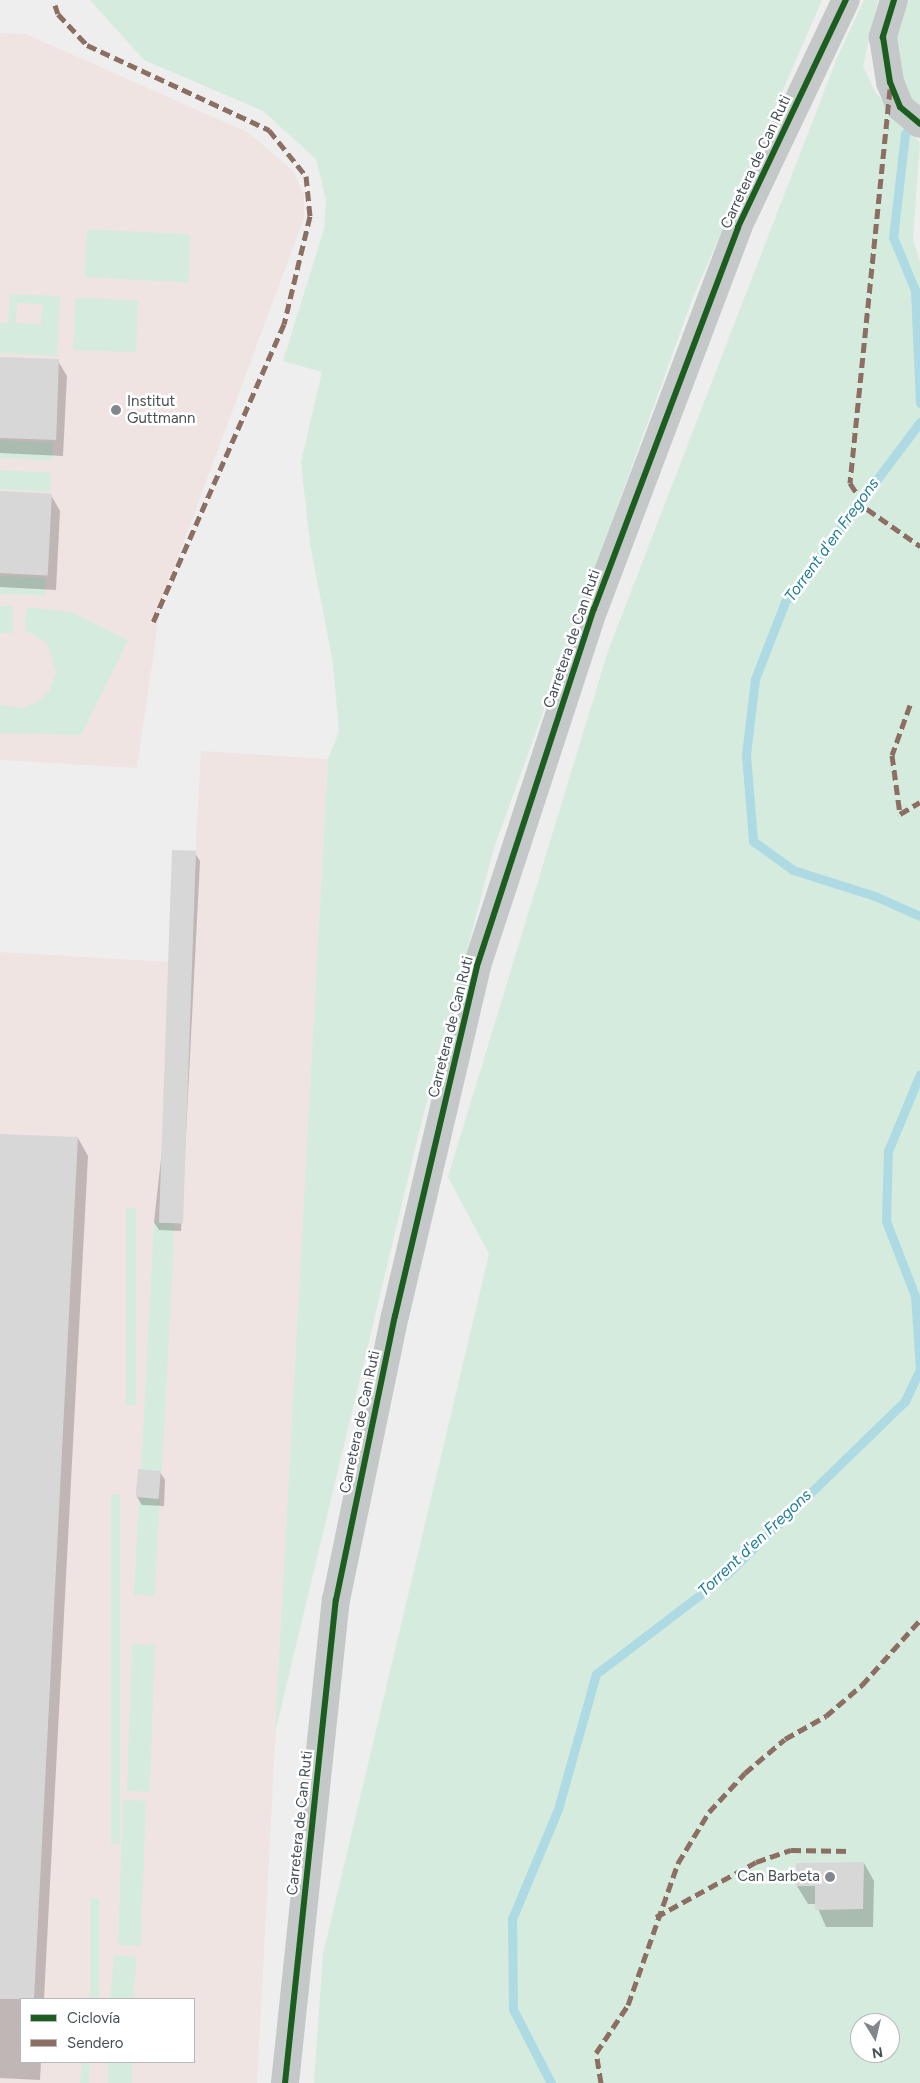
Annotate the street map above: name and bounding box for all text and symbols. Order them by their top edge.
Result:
street label: Carretera de Can Ruti [717,92,795,232]
place label: Institut Guttmann [127,392,195,427]
marker: Institut Guttmann [109,403,123,417]
water label: Torrent d'en Fregons [781,475,883,605]
street label: Carretera de Can Ruti [540,567,604,711]
street label: Carretera de Can Ruti [425,954,477,1100]
street label: Carretera de Can Ruti [336,1349,384,1495]
water label: Torrent d'en Fregons [694,1486,816,1600]
street label: Carretera de Can Ruti [283,1750,317,1896]
place label: Can Barbeta [737,1868,820,1886]
marker: Can Barbeta [824,1871,836,1883]
legend [20,1998,195,2063]
text: Ciclovía [67,2009,120,2027]
north arrow [850,2013,900,2063]
text: Sendero [67,2034,124,2052]
text: N [871,2043,884,2062]

